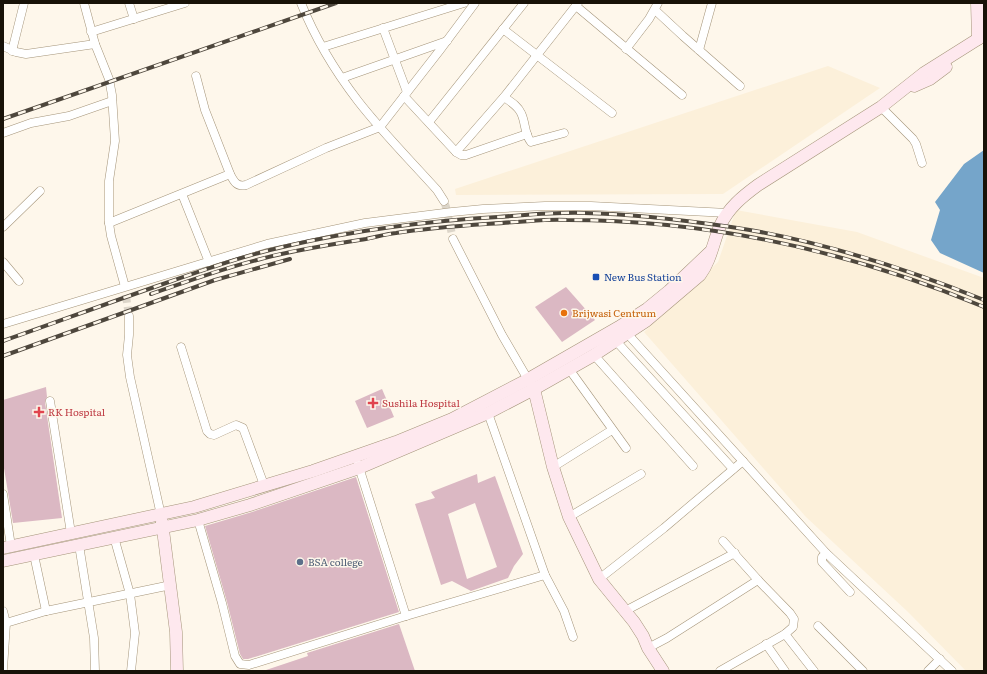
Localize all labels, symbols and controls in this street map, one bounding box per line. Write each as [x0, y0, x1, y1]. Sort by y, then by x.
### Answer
place label: New Bus Station [604, 269, 682, 284]
marker: New Bus Station [591, 272, 601, 282]
place label: Brijwasi Centrum [572, 305, 657, 320]
marker: Brijwasi Centrum [559, 308, 569, 318]
place label: Sushila Hospital [382, 395, 460, 410]
marker: Sushila Hospital [367, 397, 379, 409]
place label: RK Hospital [48, 404, 106, 419]
marker: RK Hospital [33, 406, 45, 418]
place label: BSA college [308, 554, 363, 569]
marker: BSA college [295, 557, 305, 567]

